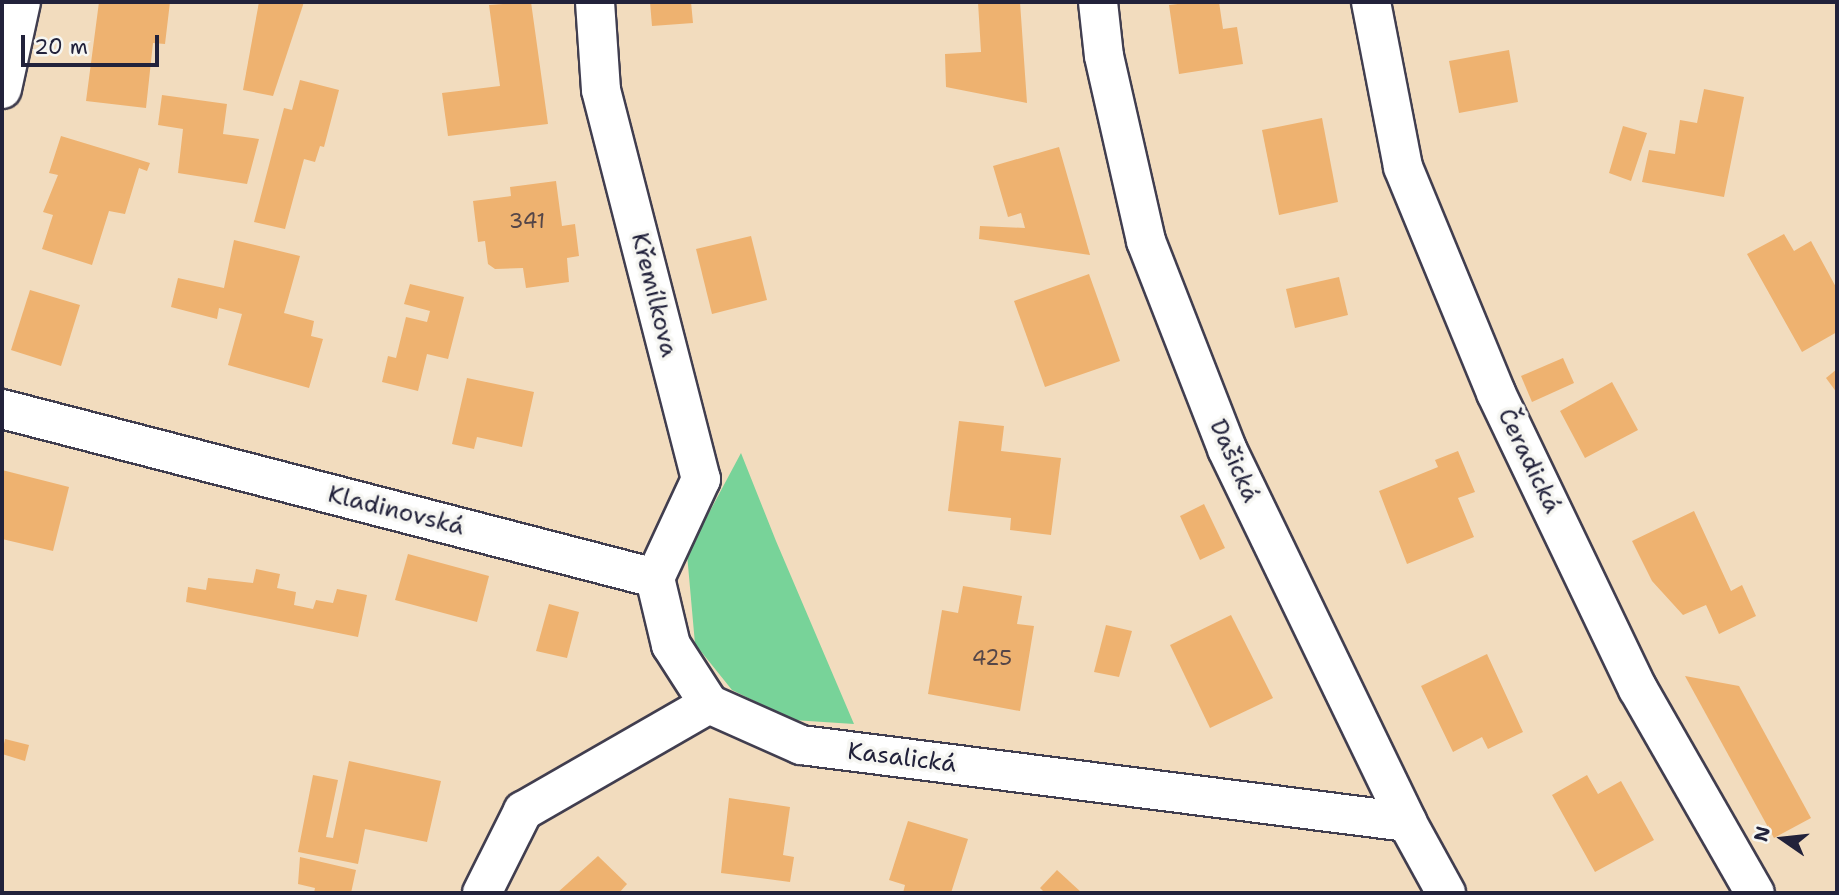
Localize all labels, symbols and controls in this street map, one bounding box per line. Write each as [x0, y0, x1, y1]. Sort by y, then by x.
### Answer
scale bar [24, 21, 163, 65]
text: 20 m [34, 33, 88, 61]
house number: 341 [509, 208, 545, 234]
street label: Křemílkova [625, 230, 683, 360]
street label: Čeradická [1491, 404, 1567, 518]
street label: Dašická [1203, 415, 1265, 507]
street label: Kladinovská [325, 480, 467, 542]
house number: 425 [972, 645, 1012, 671]
street label: Kasalická [846, 737, 958, 779]
north arrow [1748, 804, 1818, 874]
text: N [1748, 823, 1776, 844]

